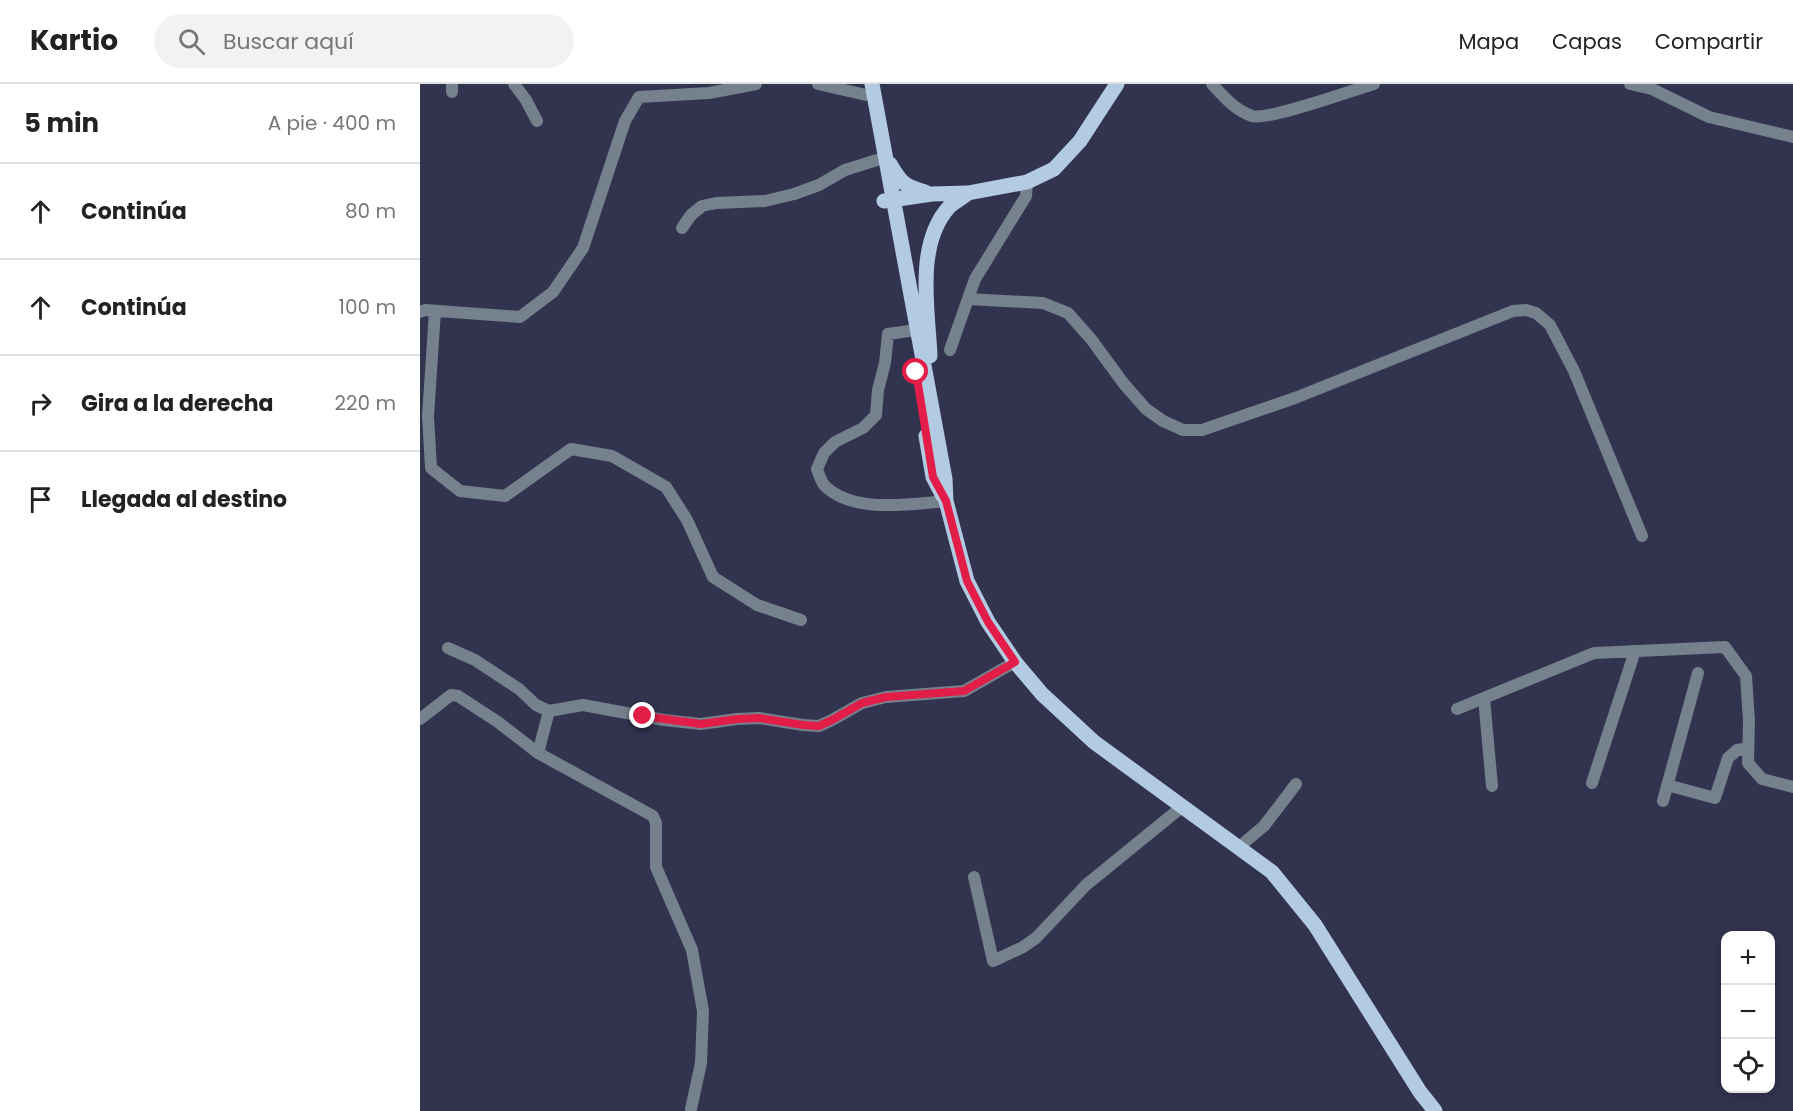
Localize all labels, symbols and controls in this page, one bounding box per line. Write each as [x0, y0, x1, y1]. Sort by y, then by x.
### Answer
search box [154, 14, 574, 68]
text: Kartio [30, 21, 118, 60]
icon: search [175, 25, 208, 58]
text: Buscar aquí [223, 26, 354, 57]
text: Mapa [1458, 27, 1519, 56]
text: Capas [1552, 27, 1622, 56]
text: Compartir [1655, 27, 1763, 56]
text: 5 min [24, 105, 99, 141]
text: A pie · 400 m [268, 109, 396, 137]
icon: ahead [24, 195, 57, 228]
text: Continúa [81, 196, 187, 227]
text: 80 m [345, 197, 396, 225]
icon: ahead [24, 291, 57, 324]
text: Continúa [81, 292, 187, 323]
text: 100 m [339, 293, 396, 321]
route start [902, 358, 928, 384]
icon: right [24, 387, 57, 420]
text: Gira a la derecha [81, 388, 274, 419]
text: 220 m [335, 389, 396, 417]
icon: arrive [24, 483, 57, 516]
text: Llegada al destino [81, 484, 287, 515]
route end [629, 702, 655, 728]
map controls [1721, 931, 1775, 1093]
button: + [1721, 931, 1775, 985]
button: − [1721, 985, 1775, 1039]
button: locate [1721, 1039, 1775, 1093]

